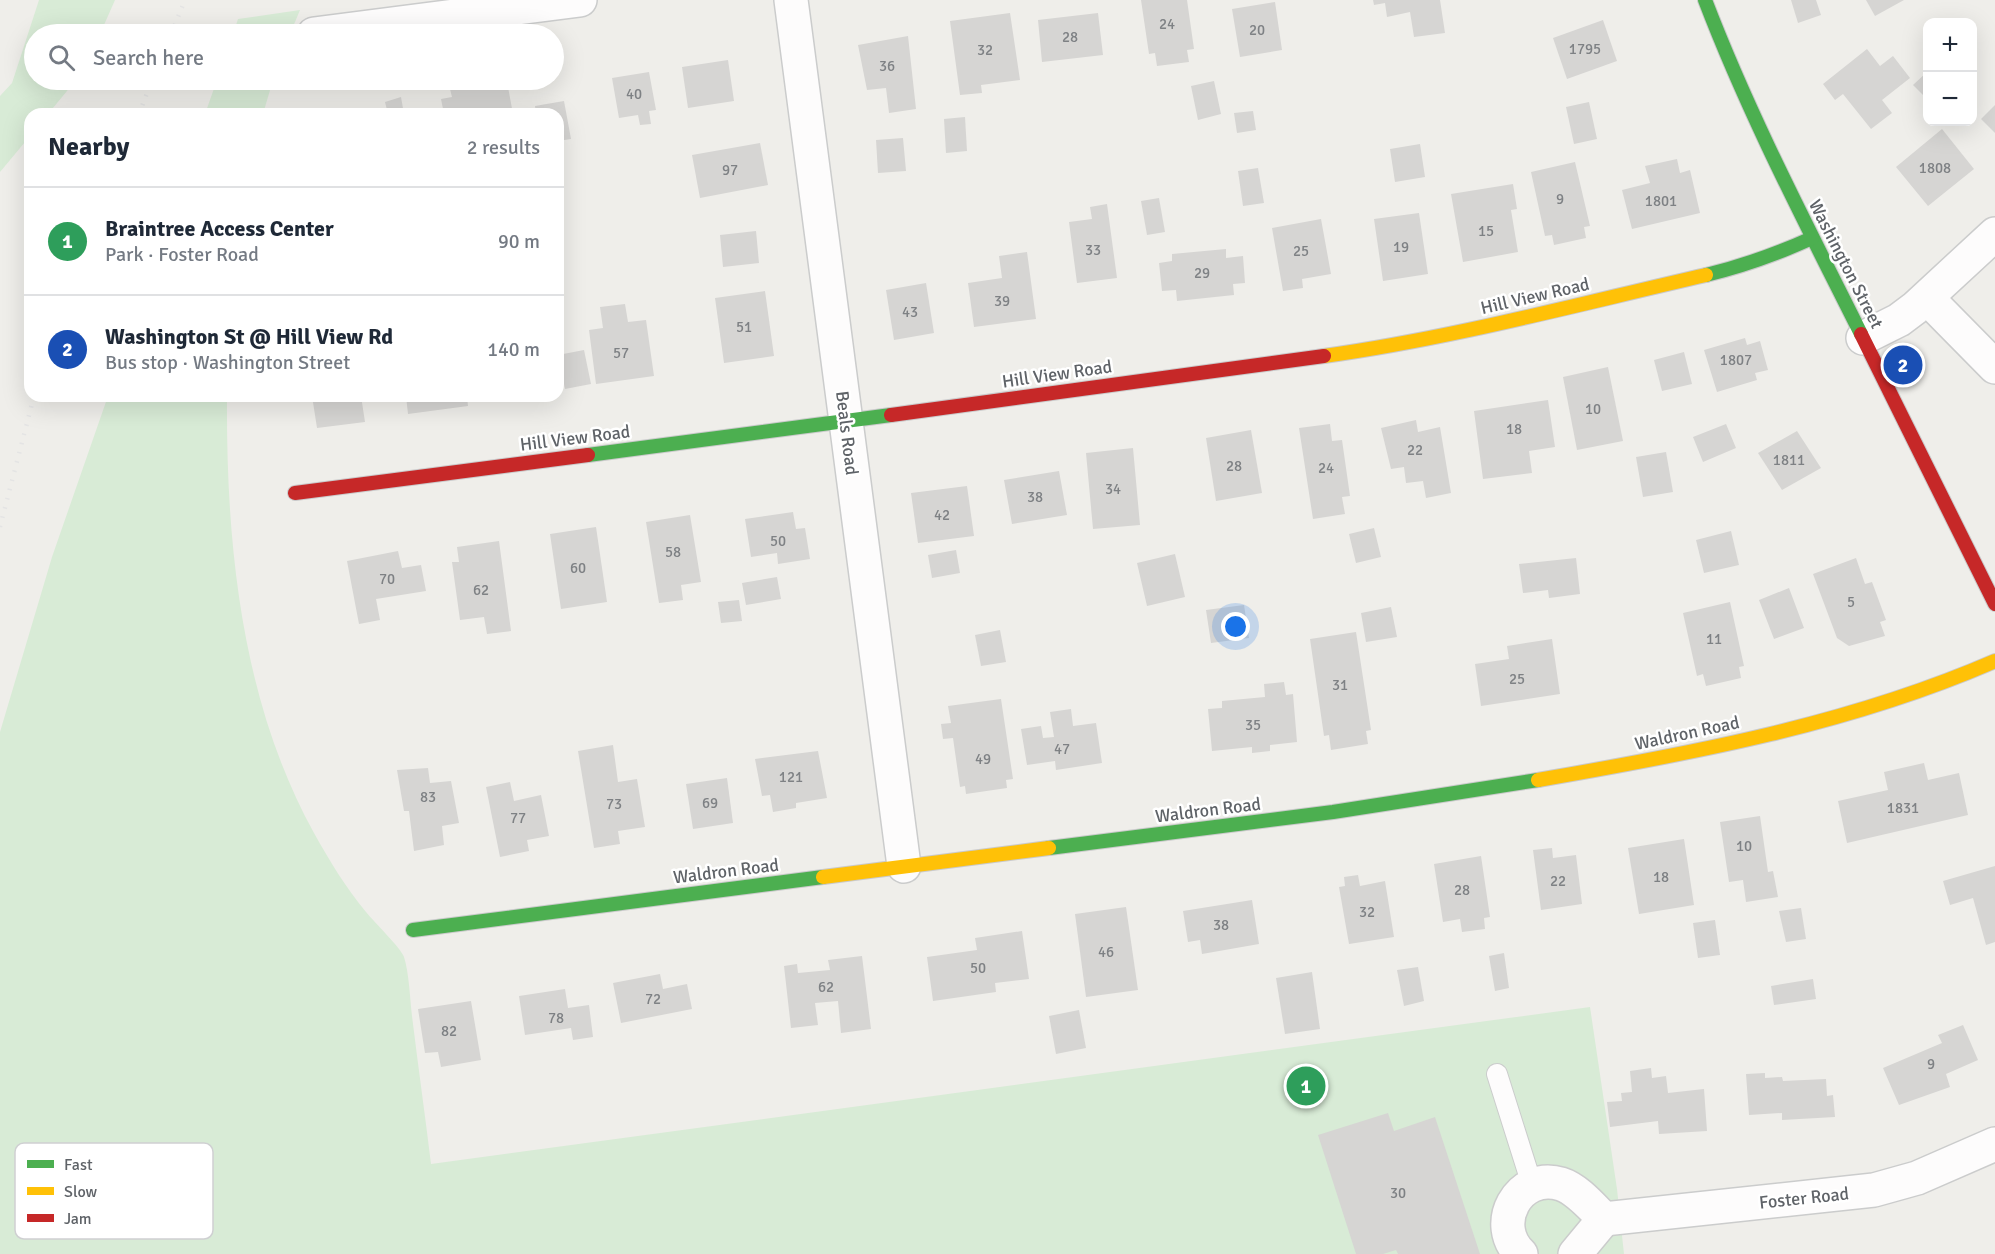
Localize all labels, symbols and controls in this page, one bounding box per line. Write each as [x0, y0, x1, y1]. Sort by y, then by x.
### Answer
house number: 24 [1159, 15, 1175, 33]
map controls [1923, 18, 1977, 126]
button: + [1923, 18, 1977, 72]
house number: 20 [1249, 21, 1265, 39]
search box [24, 24, 564, 90]
house number: 28 [1062, 28, 1078, 46]
house number: 1795 [1569, 40, 1601, 58]
icon: search [45, 41, 78, 74]
house number: 32 [977, 41, 993, 59]
text: Search here [93, 44, 204, 71]
house number: 36 [879, 57, 895, 75]
button: − [1923, 72, 1977, 126]
house number: 40 [626, 85, 642, 103]
text: Nearby [48, 131, 129, 163]
text: 2 results [467, 135, 540, 160]
house number: 1808 [1919, 159, 1951, 177]
house number: 97 [722, 161, 738, 179]
house number: 9 [1556, 190, 1564, 208]
house number: 1801 [1645, 192, 1677, 210]
street label: Washington Street [1804, 196, 1888, 332]
text: Braintree Access Center [105, 215, 334, 242]
house number: 15 [1478, 222, 1494, 240]
text: 1 [62, 229, 73, 254]
text: 90 m [498, 229, 540, 254]
house number: 19 [1393, 238, 1409, 256]
house number: 33 [1085, 241, 1101, 259]
text: Park · Foster Road [105, 242, 259, 267]
house number: 25 [1293, 242, 1309, 260]
house number: 29 [1194, 264, 1210, 282]
street label: Hill View Road [1479, 273, 1591, 319]
house number: 39 [994, 292, 1010, 310]
house number: 43 [902, 303, 918, 321]
house number: 51 [736, 318, 752, 336]
text: Washington St @ Hill View Rd [105, 323, 393, 350]
text: 2 [62, 337, 73, 362]
text: 140 m [487, 337, 540, 362]
pin: 2 [1884, 342, 1922, 388]
house number: 57 [613, 344, 629, 362]
text: Bus stop · Washington Street [105, 350, 350, 375]
house number: 1807 [1720, 351, 1752, 369]
street label: Hill View Road [1001, 355, 1113, 393]
street label: Beals Road [831, 390, 863, 476]
house number: 10 [1585, 400, 1601, 418]
street label: Hill View Road [519, 420, 631, 456]
house number: 18 [1506, 420, 1522, 438]
house number: 22 [1407, 441, 1423, 459]
house number: 1811 [1773, 451, 1805, 469]
house number: 28 [1226, 457, 1242, 475]
house number: 24 [1318, 459, 1334, 477]
house number: 34 [1105, 480, 1121, 498]
house number: 38 [1027, 488, 1043, 506]
house number: 42 [934, 506, 950, 524]
house number: 50 [770, 532, 786, 550]
house number: 58 [665, 543, 681, 561]
house number: 60 [570, 559, 586, 577]
house number: 70 [379, 570, 395, 588]
house number: 62 [473, 581, 489, 599]
house number: 5 [1847, 593, 1855, 611]
your location [1221, 612, 1250, 641]
house number: 11 [1706, 630, 1722, 648]
house number: 25 [1509, 670, 1525, 688]
house number: 31 [1332, 676, 1348, 694]
street label: Waldron Road [1633, 711, 1741, 755]
house number: 35 [1245, 716, 1261, 734]
house number: 47 [1054, 740, 1070, 758]
house number: 49 [975, 750, 991, 768]
house number: 121 [779, 768, 803, 786]
house number: 83 [420, 788, 436, 806]
street label: Waldron Road [1154, 793, 1262, 827]
house number: 69 [702, 794, 718, 812]
house number: 73 [606, 795, 622, 813]
house number: 1831 [1887, 799, 1919, 817]
house number: 77 [510, 809, 526, 827]
house number: 10 [1736, 837, 1752, 855]
street label: Waldron Road [672, 854, 780, 888]
house number: 18 [1653, 868, 1669, 886]
house number: 22 [1550, 872, 1566, 890]
house number: 28 [1454, 881, 1470, 899]
house number: 32 [1359, 903, 1375, 921]
house number: 38 [1213, 916, 1229, 934]
house number: 46 [1098, 943, 1114, 961]
house number: 50 [970, 959, 986, 977]
house number: 62 [818, 978, 834, 996]
house number: 72 [645, 990, 661, 1008]
house number: 78 [548, 1009, 564, 1027]
house number: 82 [441, 1022, 457, 1040]
house number: 9 [1927, 1055, 1935, 1073]
pin: 1 [1286, 1064, 1326, 1108]
legend [15, 1143, 213, 1239]
text: Fast [64, 1155, 93, 1175]
text: Slow [64, 1182, 98, 1202]
street label: Foster Road [1758, 1182, 1850, 1214]
house number: 30 [1390, 1184, 1406, 1202]
text: Jam [64, 1209, 92, 1229]

